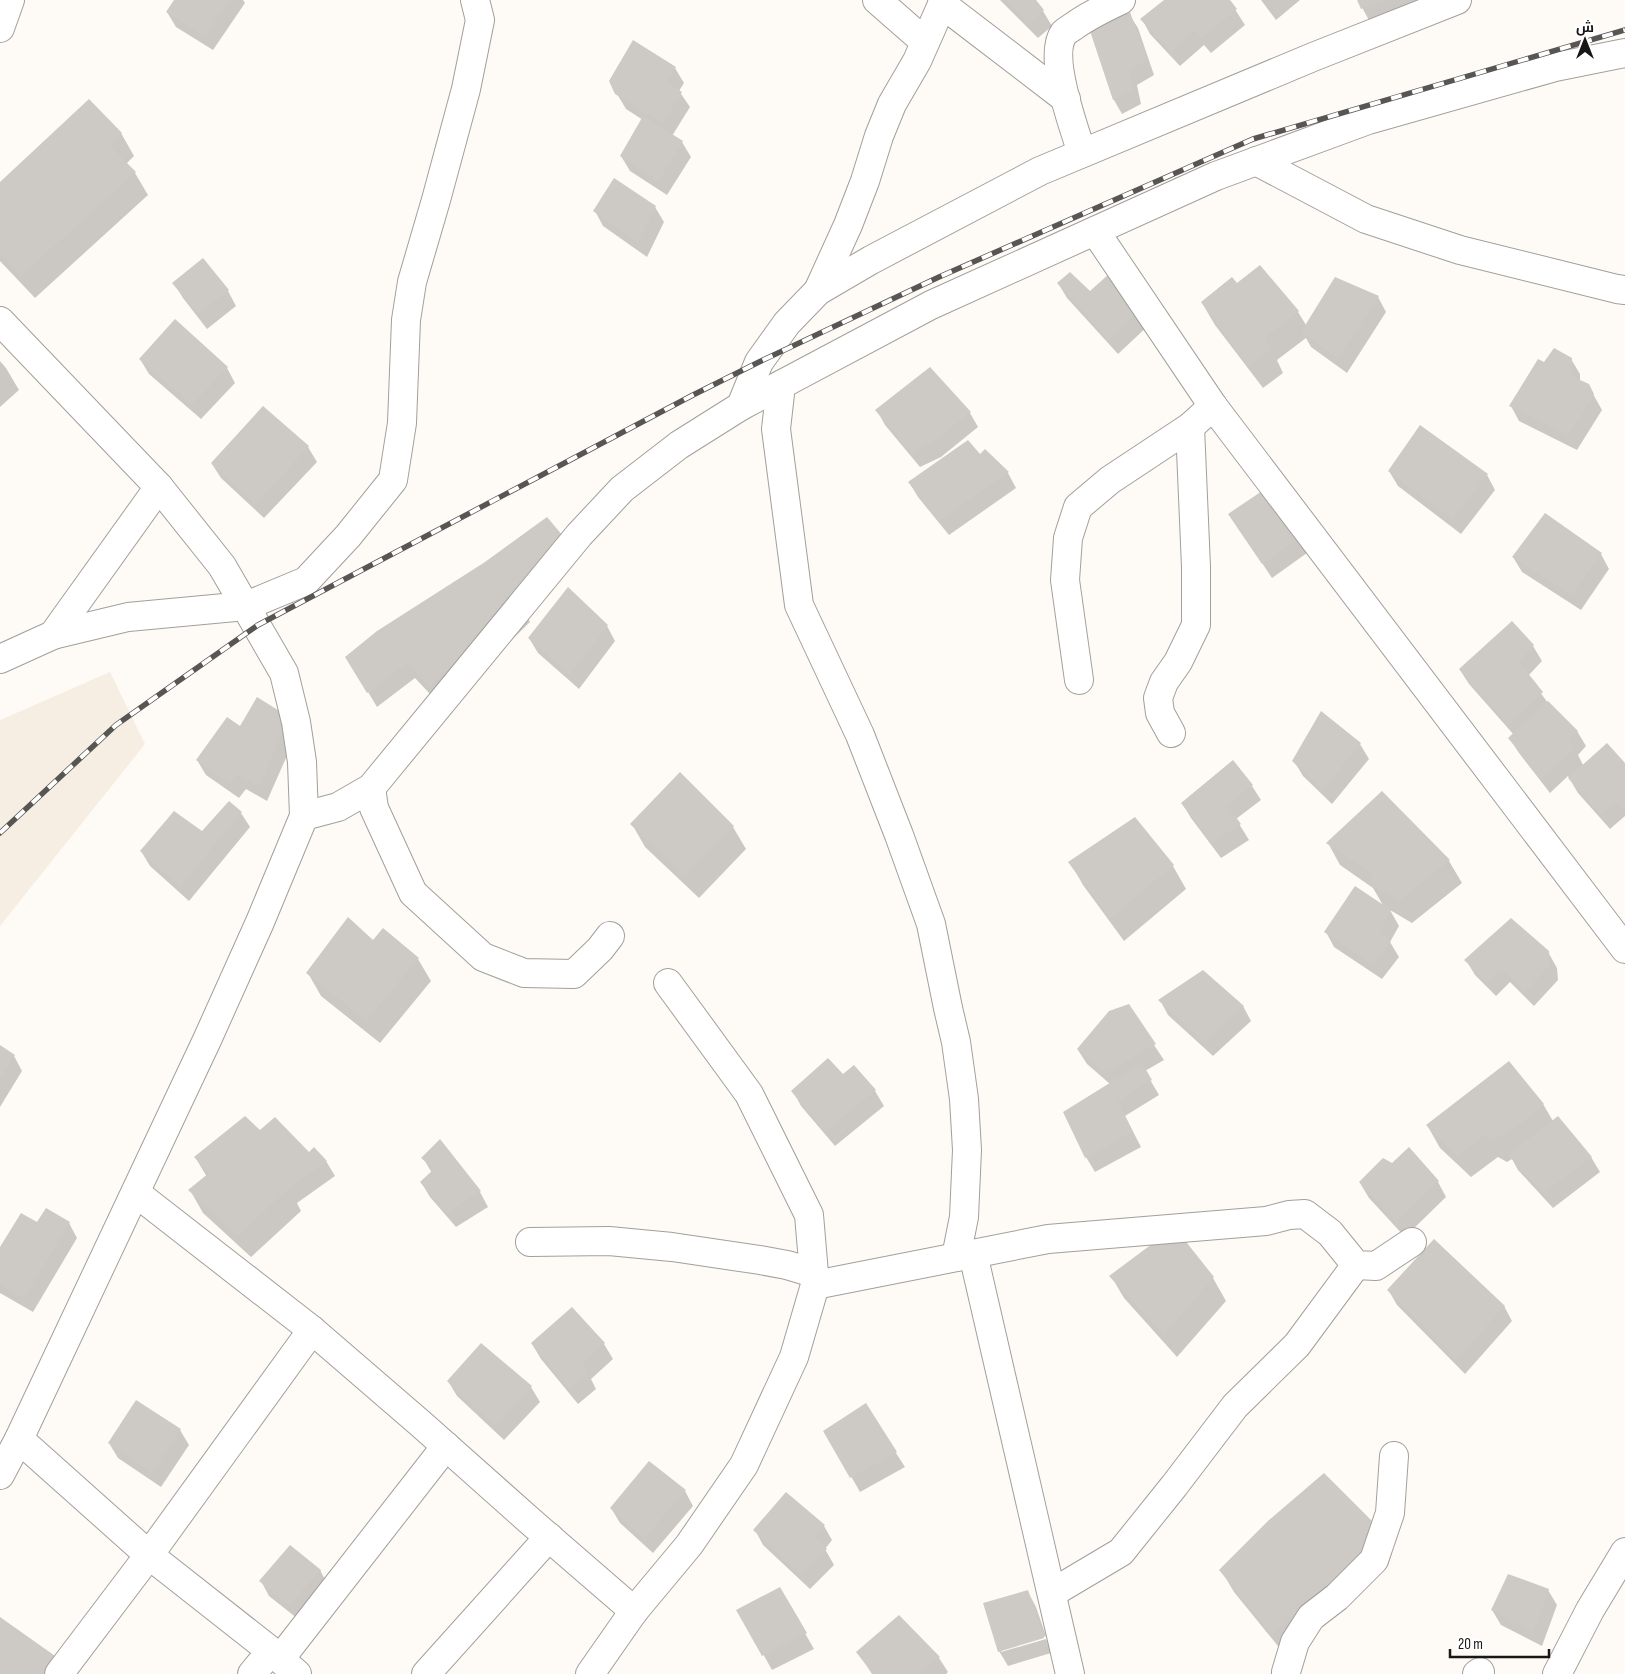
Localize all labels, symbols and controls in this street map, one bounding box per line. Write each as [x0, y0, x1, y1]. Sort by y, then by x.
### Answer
north arrow [1560, 15, 1610, 65]
text: ش [1576, 19, 1594, 36]
scale bar [1450, 1626, 1549, 1658]
text: 20 m [1458, 1635, 1483, 1654]

